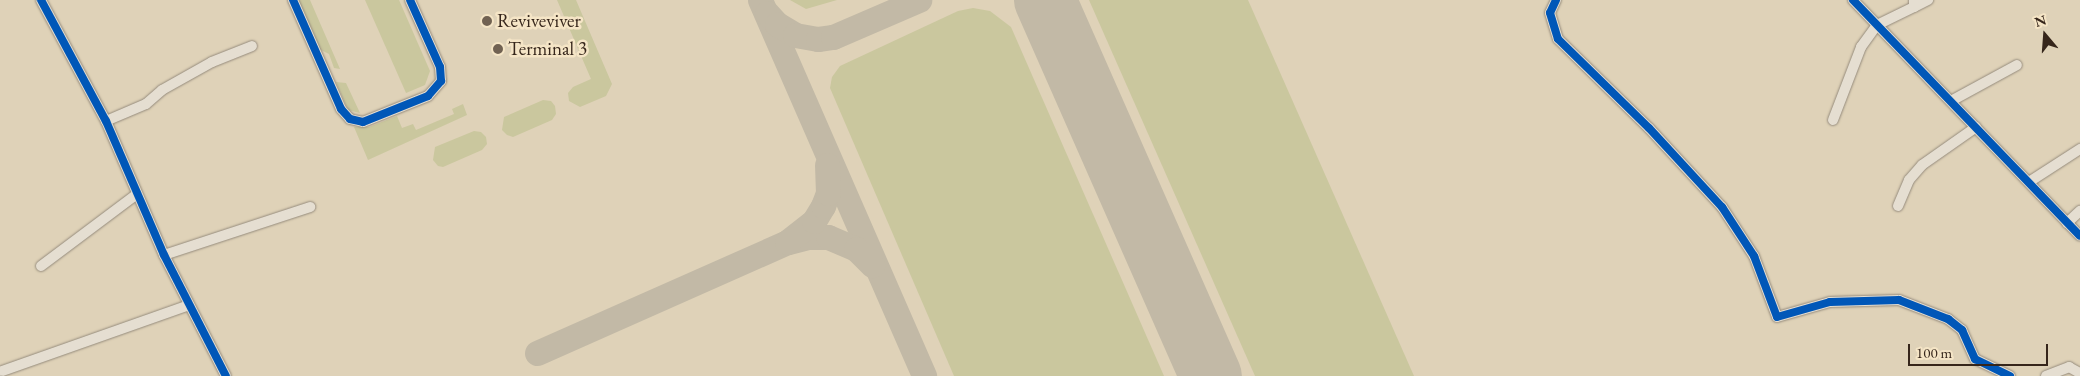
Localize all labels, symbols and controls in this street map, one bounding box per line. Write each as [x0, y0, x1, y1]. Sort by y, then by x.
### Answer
place label: Reviveviver [497, 10, 581, 32]
north arrow [2020, 10, 2070, 60]
text: N [2032, 10, 2049, 31]
marker: Reviveviver [481, 15, 493, 27]
place label: Terminal 3 [508, 38, 587, 60]
marker: Terminal 3 [492, 43, 504, 55]
scale bar [1910, 334, 2050, 366]
text: 100 m [1916, 343, 1952, 362]

